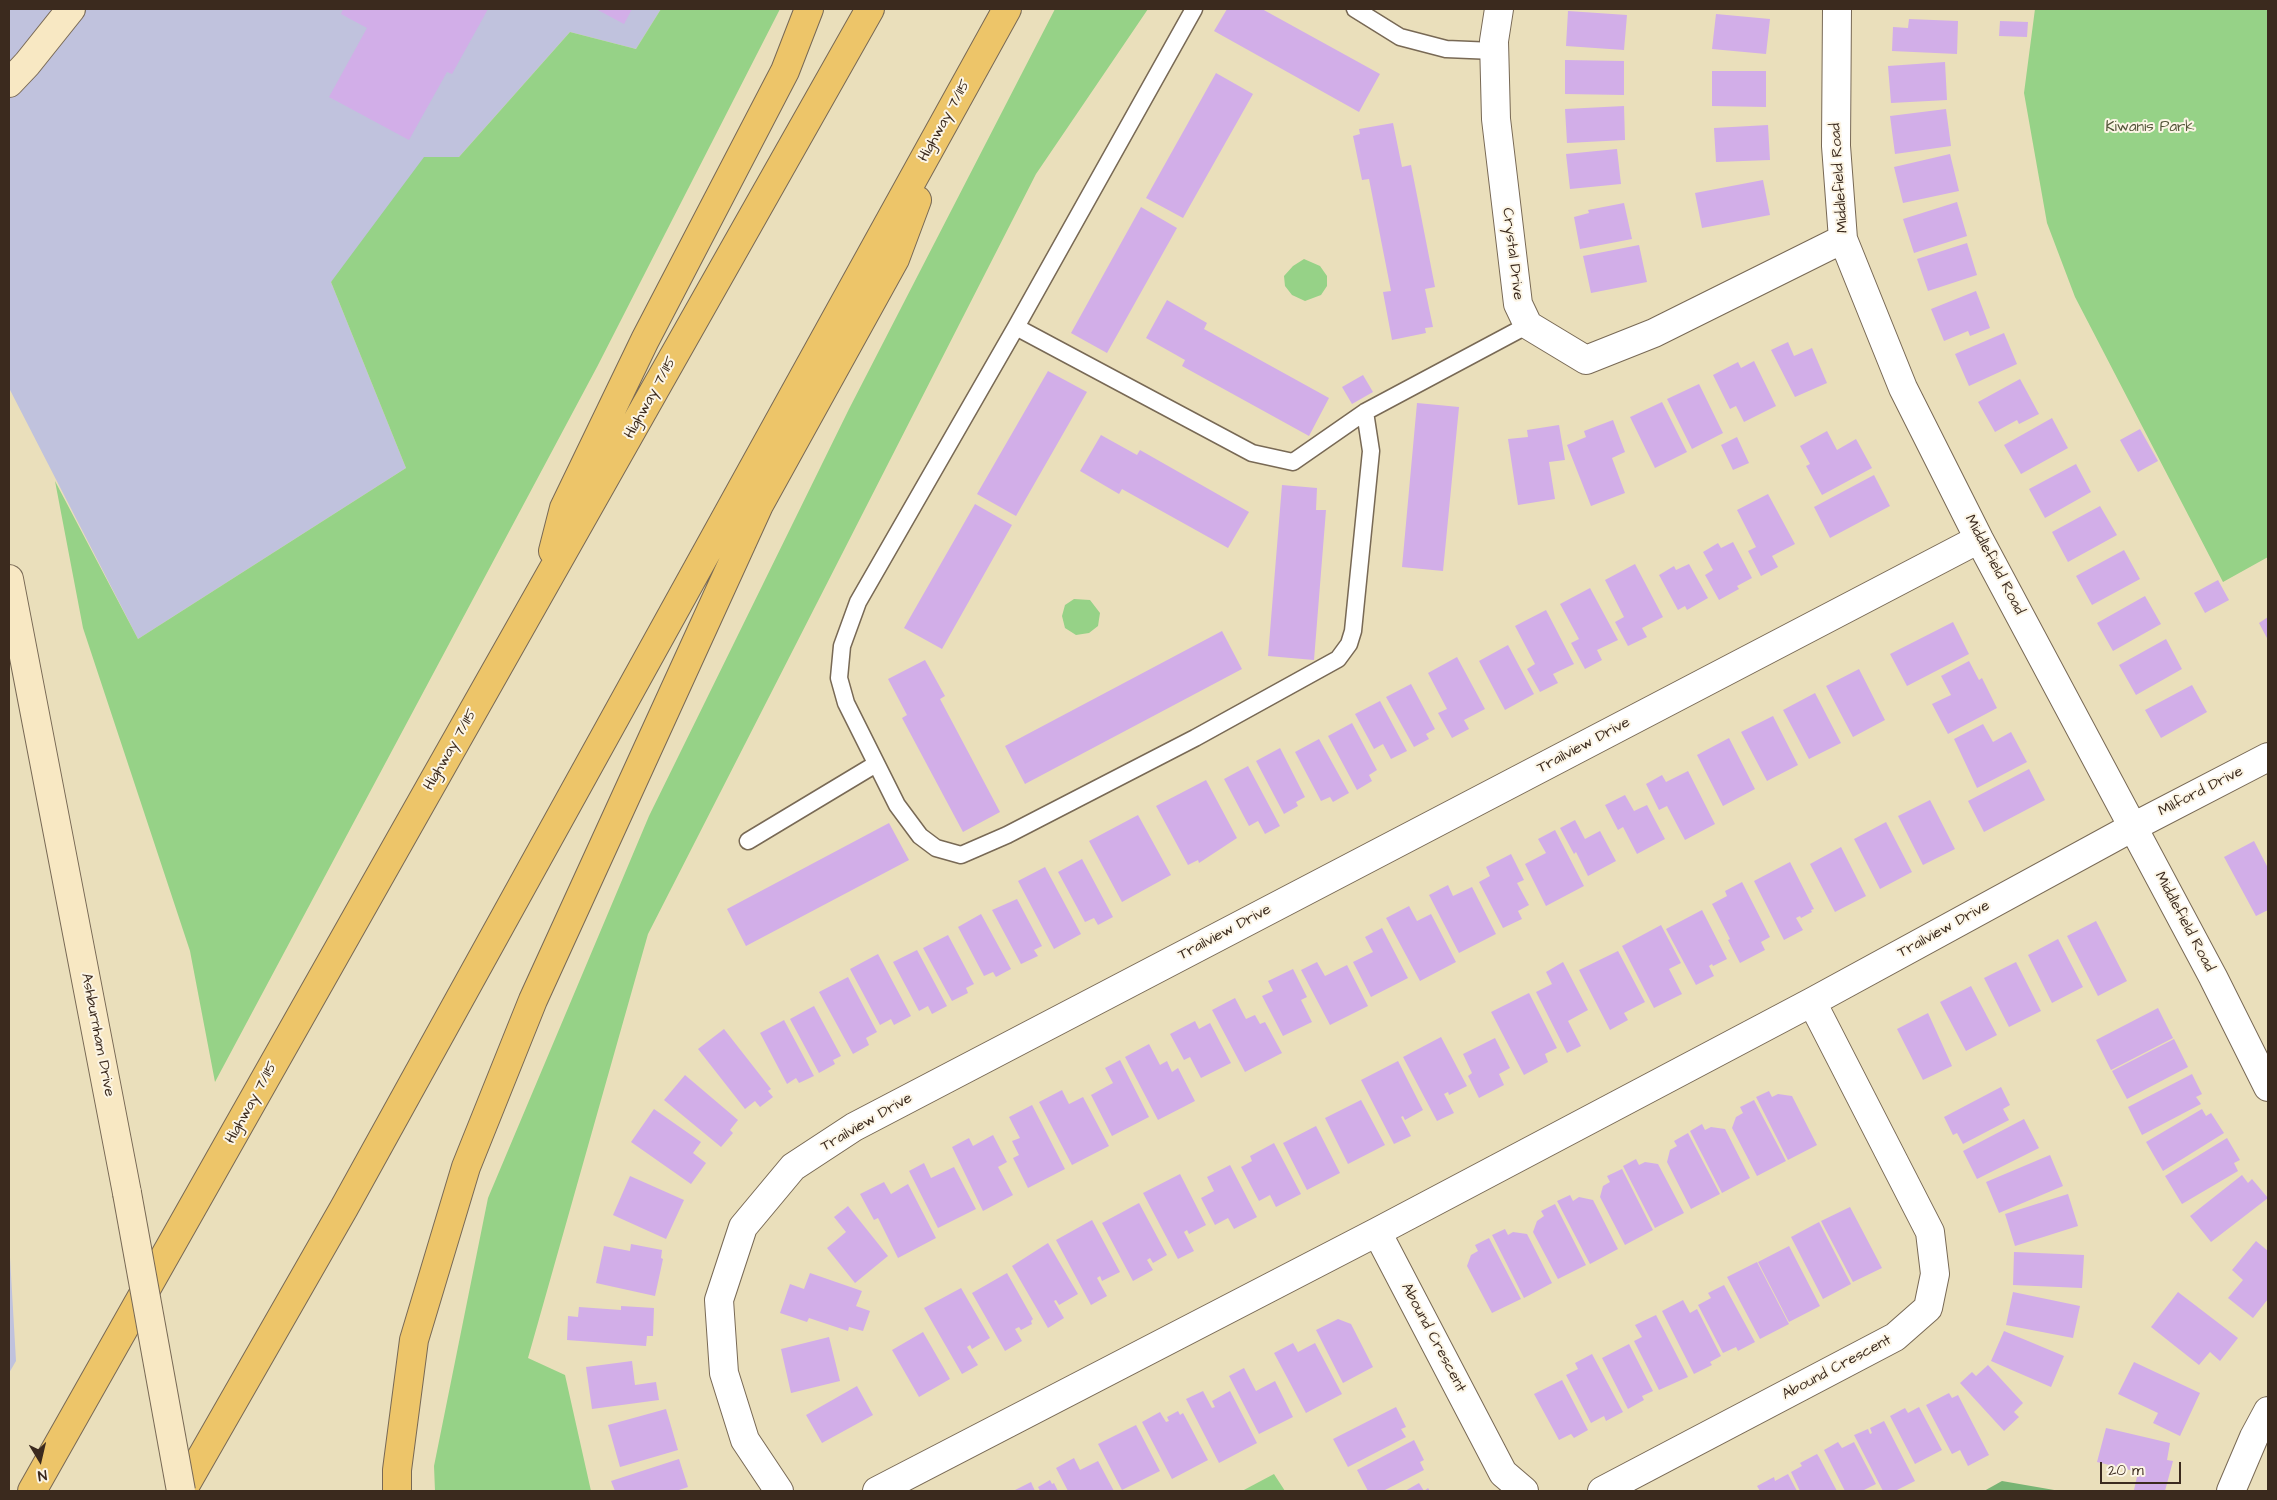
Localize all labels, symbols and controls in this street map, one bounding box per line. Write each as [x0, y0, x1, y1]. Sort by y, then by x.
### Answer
street label: Highway 7/115 [915, 77, 975, 165]
park label: Kiwanis Park [2105, 119, 2195, 137]
street label: Middlefield Road [1827, 122, 1853, 234]
street label: Crystal Drive [1497, 207, 1527, 301]
street label: Highway 7/115 [621, 354, 681, 442]
street label: Middlefield Road [1960, 512, 2028, 618]
street label: Highway 7/115 [420, 706, 482, 794]
street label: Trailview Drive [1535, 714, 1633, 778]
street label: Milford Drive [2156, 763, 2246, 821]
street label: Middlefield Road [2150, 869, 2218, 975]
street label: Trailview Drive [1895, 897, 1993, 963]
street label: Trailview Drive [1176, 901, 1274, 965]
street label: Ashburnham Drive [76, 972, 118, 1098]
street label: Highway 7/115 [222, 1059, 282, 1147]
street label: Trailview Drive [818, 1090, 916, 1156]
street label: Abound Crescent [1397, 1280, 1469, 1396]
street label: Abound Crescent [1779, 1332, 1895, 1404]
north arrow [15, 1435, 65, 1485]
scale bar [2102, 1452, 2183, 1484]
text: 20 m [2108, 1460, 2144, 1481]
text: N [36, 1464, 48, 1485]

